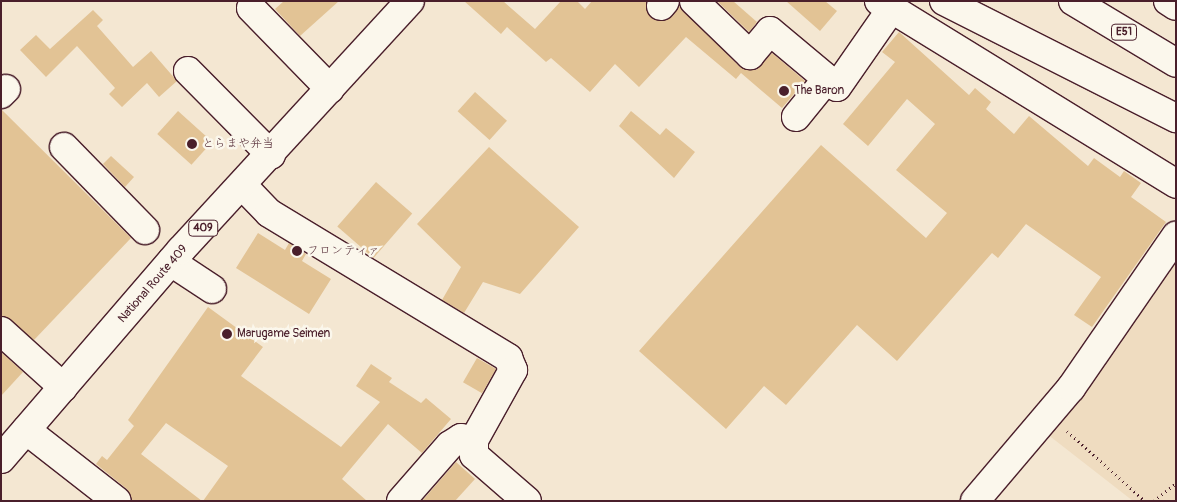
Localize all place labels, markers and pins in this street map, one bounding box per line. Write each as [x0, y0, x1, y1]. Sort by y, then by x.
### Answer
place label: The Baron [794, 84, 844, 98]
marker: The Baron [778, 85, 790, 97]
place label: とらまや弁当 [202, 137, 274, 151]
marker: とらまや弁当 [186, 138, 198, 150]
place label: フロンティァ [307, 244, 379, 258]
marker: フロンティァ [291, 245, 303, 257]
place label: Marugame Seimen [237, 327, 330, 341]
marker: Marugame Seimen [221, 328, 233, 340]

